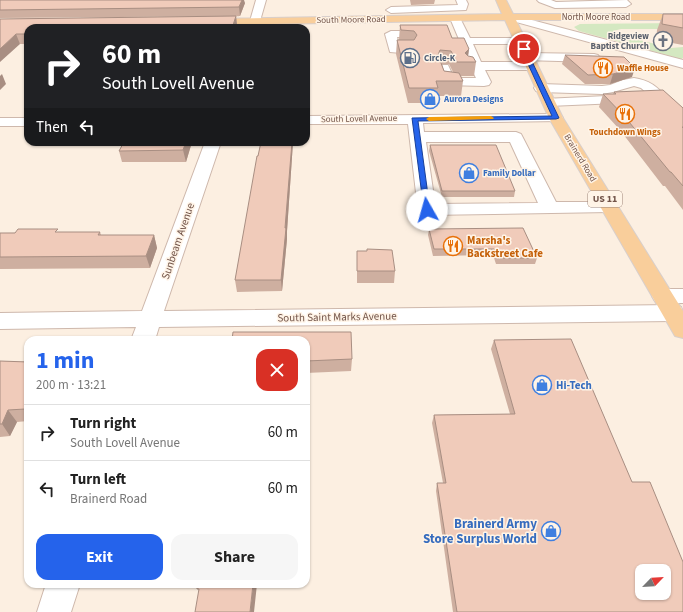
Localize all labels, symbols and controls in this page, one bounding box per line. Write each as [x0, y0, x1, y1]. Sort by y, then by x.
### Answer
street label: North Moore Road [562, 11, 630, 24]
street label: South Moore Road [316, 13, 386, 27]
place label: Ridgeview Baptist Church [591, 30, 649, 53]
church icon: Ridgeview Baptist Church [652, 30, 674, 52]
pin [507, 32, 541, 66]
text: 60 m [102, 34, 161, 74]
icon: arrive [513, 38, 535, 60]
icon: right [36, 40, 88, 92]
fuel station icon: Circle-K [399, 47, 421, 69]
place label: Circle-K [424, 52, 456, 65]
restaurant icon: Waffle House [592, 57, 614, 79]
place label: Waffle House [617, 62, 669, 75]
text: South Lovell Avenue [102, 71, 254, 96]
shop icon: Aurora Designs [419, 88, 441, 110]
place label: Aurora Designs [443, 93, 503, 106]
restaurant icon: Touchdown Wings [614, 103, 636, 125]
street label: South Lovell Avenue [321, 112, 398, 126]
icon: left [76, 116, 98, 138]
text: Then [36, 117, 68, 138]
place label: Touchdown Wings [589, 126, 661, 139]
street label: Brainerd Road [561, 132, 599, 184]
shop icon: Family Dollar [458, 162, 480, 184]
place label: Family Dollar [483, 167, 536, 180]
position arrow [406, 189, 448, 231]
road number: US 11 [588, 191, 622, 207]
street label: Sunbeam Avenue [158, 200, 198, 281]
place label: Marsha's Backstreet Cafe [467, 233, 543, 261]
restaurant icon: Marsha's Backstreet Cafe [442, 235, 464, 257]
street label: South Saint Marks Avenue [277, 308, 397, 326]
text: 1 min [36, 343, 94, 378]
button: close [256, 349, 298, 391]
shop icon: Hi-Tech [531, 374, 553, 396]
text: 200 m · 13:21 [36, 376, 106, 394]
place label: Hi-Tech [556, 378, 592, 393]
text: Turn right [70, 413, 136, 434]
icon: right [36, 422, 58, 444]
text: 60 m [268, 422, 298, 443]
text: South Lovell Avenue [70, 434, 180, 452]
text: Turn left [70, 469, 126, 490]
icon: left [36, 478, 58, 500]
text: 60 m [268, 478, 298, 499]
text: Brainerd Road [70, 490, 147, 508]
place label: Brainerd Army Store Surplus World [423, 515, 537, 548]
shop icon: Brainerd Army Store Surplus World [540, 520, 562, 542]
button: Exit [36, 534, 163, 580]
button: Share [171, 534, 298, 580]
north arrow [635, 564, 671, 600]
map controls [635, 564, 671, 600]

